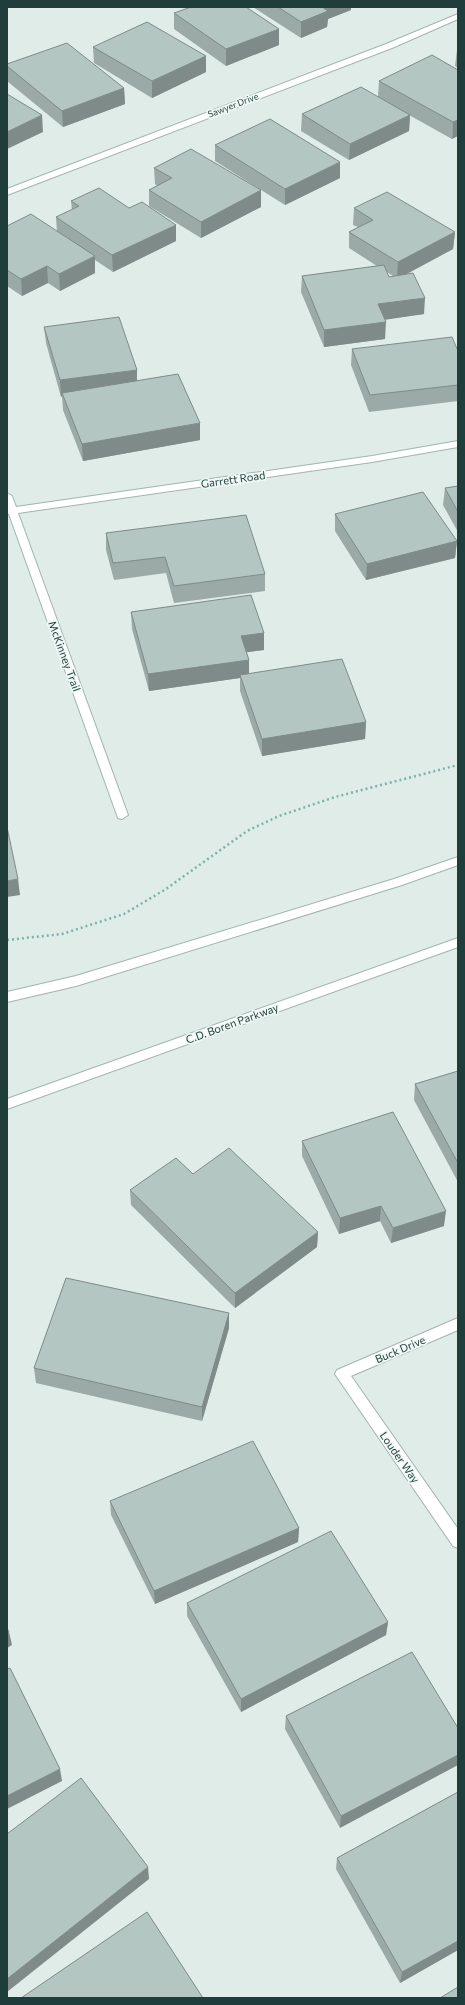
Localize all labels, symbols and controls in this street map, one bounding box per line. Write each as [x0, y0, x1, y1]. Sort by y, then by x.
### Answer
street label: Sawyer Drive [206, 90, 260, 120]
street label: Garrett Road [200, 468, 266, 490]
street label: McKinney Trail [46, 619, 84, 693]
street label: C.D. Boren Parkway [184, 1000, 280, 1046]
street label: Buck Drive [373, 1333, 427, 1365]
street label: Louder Way [378, 1429, 423, 1485]

